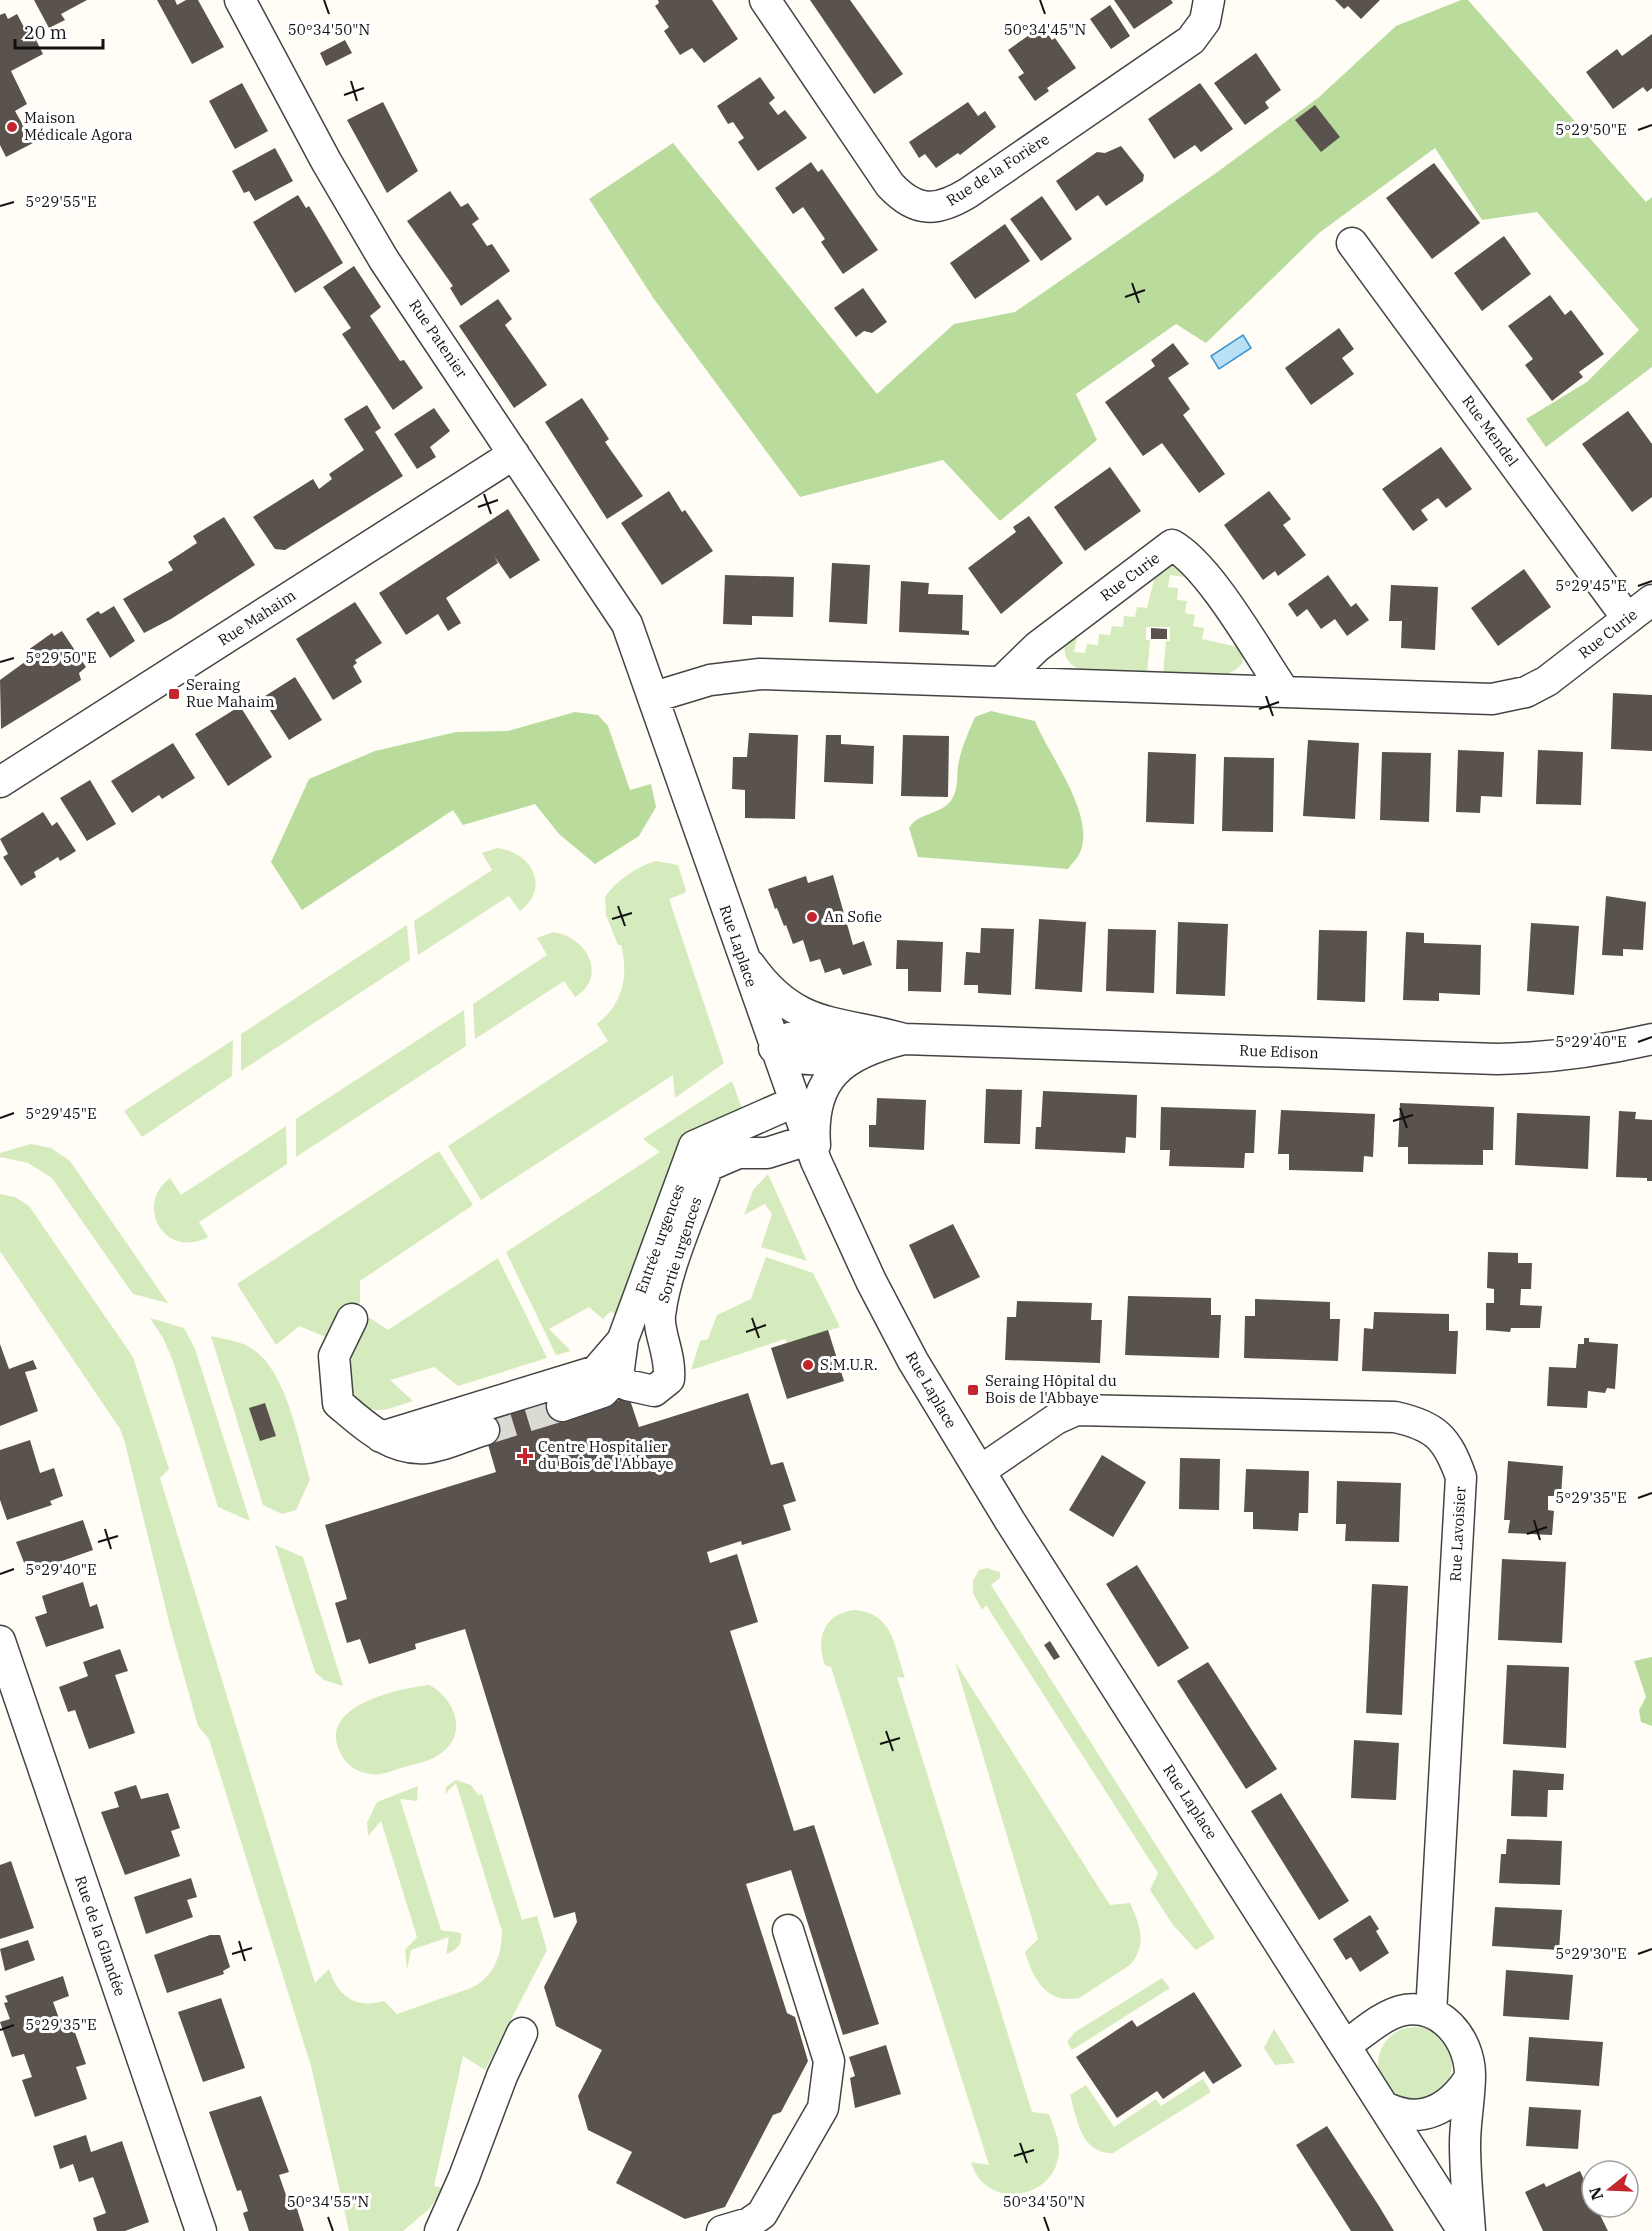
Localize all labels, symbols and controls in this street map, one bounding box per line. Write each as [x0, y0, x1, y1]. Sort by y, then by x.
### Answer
scale bar [15, 12, 104, 50]
text: 50°34'50"N [288, 20, 370, 39]
text: 50°34'45"N [1004, 20, 1086, 39]
text: 20 m [24, 21, 67, 44]
place label: Maison Médicale Agora [24, 108, 133, 144]
marker: Maison Médicale Agora [5, 120, 19, 134]
text: 5°29'50"E [1555, 120, 1627, 139]
street label: Rue de la Forière [943, 129, 1053, 210]
text: 5°29'55"E [25, 192, 97, 211]
street label: Rue Patenier [405, 296, 472, 382]
street label: Rue Mendel [1458, 391, 1523, 470]
street label: Rue Curie [1096, 548, 1163, 605]
text: 5°29'45"E [1555, 576, 1627, 595]
street label: Rue Mahaim [214, 585, 299, 650]
street label: Rue Curie [1575, 605, 1641, 662]
text: 5°29'50"E [25, 648, 97, 667]
place label: Seraing Rue Mahaim [186, 675, 275, 711]
marker: Seraing Rue Mahaim [167, 687, 181, 701]
street label: Rue Laplace [716, 902, 761, 989]
place label: An Sofie [824, 907, 882, 926]
marker: An Sofie [805, 910, 819, 924]
text: 5°29'40"E [1555, 1032, 1627, 1051]
street label: Rue Edison [1239, 1041, 1319, 1062]
text: 5°29'45"E [25, 1104, 97, 1123]
street label: Entrée urgences [631, 1181, 688, 1296]
street label: Sortie urgences [653, 1195, 706, 1305]
street label: Rue Laplace [902, 1348, 961, 1431]
place label: S.M.U.R. [820, 1355, 878, 1374]
marker: S.M.U.R. [801, 1358, 815, 1372]
place label: Seraing Hôpital du Bois de l'Abbaye [985, 1371, 1117, 1407]
marker: Seraing Hôpital du Bois de l'Abbaye [966, 1383, 980, 1397]
place label: Centre Hospitalier du Bois de l'Abbaye [538, 1437, 674, 1473]
marker: Centre Hospitalier du Bois de l'Abbaye [516, 1447, 534, 1465]
street label: Rue Lavoisier [1446, 1485, 1470, 1582]
text: 5°29'35"E [1555, 1488, 1627, 1507]
text: 5°29'40"E [25, 1560, 97, 1579]
street label: Rue Laplace [1159, 1761, 1222, 1843]
street label: Rue de la Glandée [71, 1873, 130, 1998]
text: 5°29'30"E [1555, 1944, 1627, 1963]
text: 5°29'35"E [25, 2015, 97, 2034]
north arrow [1580, 2159, 1640, 2219]
text: N [1584, 2185, 1607, 2203]
text: 50°34'55"N [287, 2192, 369, 2211]
text: 50°34'50"N [1003, 2192, 1085, 2211]

